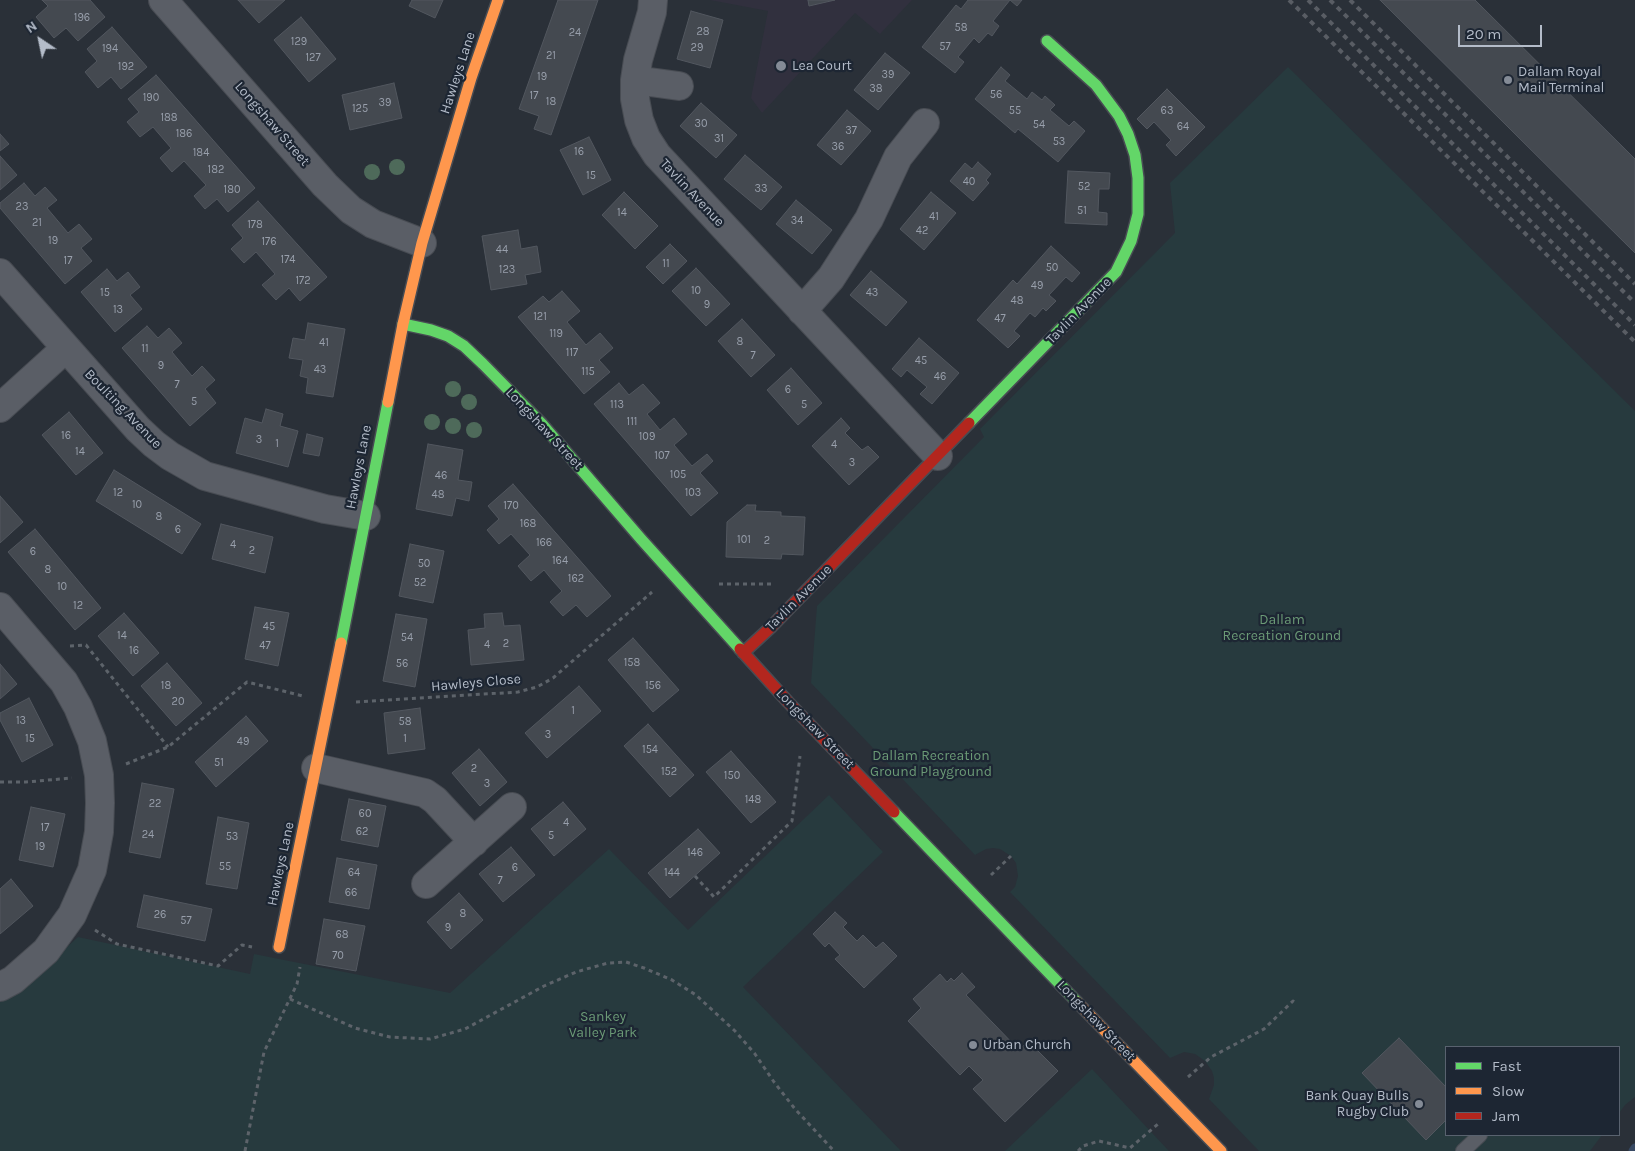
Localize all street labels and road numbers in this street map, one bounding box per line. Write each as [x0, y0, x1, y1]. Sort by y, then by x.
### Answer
street label: Hawleys Lane [437, 30, 479, 116]
street label: Longshaw Street [231, 79, 313, 169]
street label: Tavlin Avenue [656, 156, 728, 230]
street label: Tavlin Avenue [1043, 274, 1115, 348]
street label: Boulting Avenue [81, 366, 165, 452]
street label: Longshaw Street [502, 385, 586, 473]
street label: Hawleys Lane [343, 423, 375, 511]
street label: Tavlin Avenue [762, 561, 836, 635]
street label: Hawleys Close [430, 671, 522, 695]
street label: Longshaw Street [772, 685, 858, 773]
street label: Hawleys Lane [264, 820, 298, 908]
street label: Longshaw Street [1053, 977, 1139, 1065]

